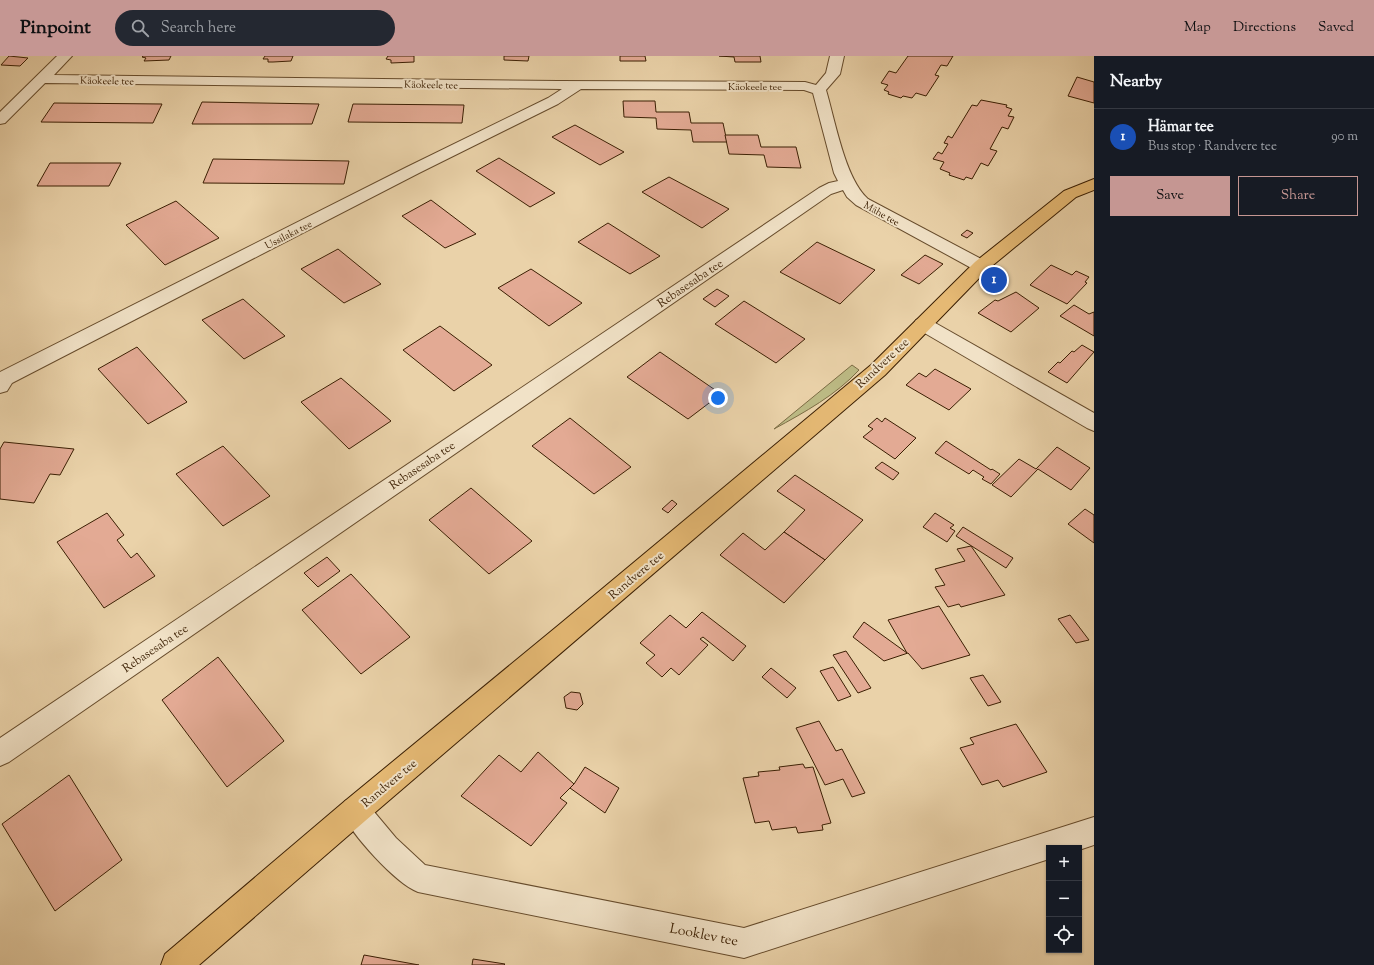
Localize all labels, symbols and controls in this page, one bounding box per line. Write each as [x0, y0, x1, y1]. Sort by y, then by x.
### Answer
search box [115, 10, 395, 46]
text: Pinpoint [20, 15, 91, 42]
icon: search [129, 17, 151, 39]
text: Search here [161, 18, 236, 39]
text: Map [1184, 18, 1211, 38]
text: Directions [1233, 18, 1296, 38]
text: Saved [1318, 18, 1354, 38]
text: Nearby [1110, 70, 1162, 94]
street label: Käokeele tee [80, 74, 134, 89]
street label: Käokeele tee [404, 78, 458, 93]
street label: Käokeele tee [728, 80, 782, 95]
text: Hämar tee [1148, 117, 1214, 138]
text: 1 [1121, 128, 1125, 146]
text: 90 m [1331, 128, 1358, 146]
text: Bus stop · Randvere tee [1148, 138, 1277, 156]
button: Save [1110, 176, 1230, 216]
button: Share [1238, 176, 1358, 216]
street label: Mähe tee [861, 198, 902, 231]
street label: Ussilaka tee [262, 217, 315, 254]
street label: Rebasesaba tee [654, 255, 728, 313]
pin: 1 [981, 265, 1007, 295]
street label: Randvere tee [852, 334, 914, 393]
your location [708, 388, 728, 408]
street label: Rebasesaba tee [386, 437, 460, 495]
street label: Randvere tee [605, 547, 668, 604]
street label: Rebasesaba tee [119, 620, 193, 678]
street label: Randvere tee [358, 755, 421, 812]
map controls [1046, 845, 1082, 953]
button: + [1046, 845, 1082, 881]
button: − [1046, 881, 1082, 917]
button: locate [1046, 917, 1082, 953]
street label: Looklev tee [668, 920, 740, 952]

